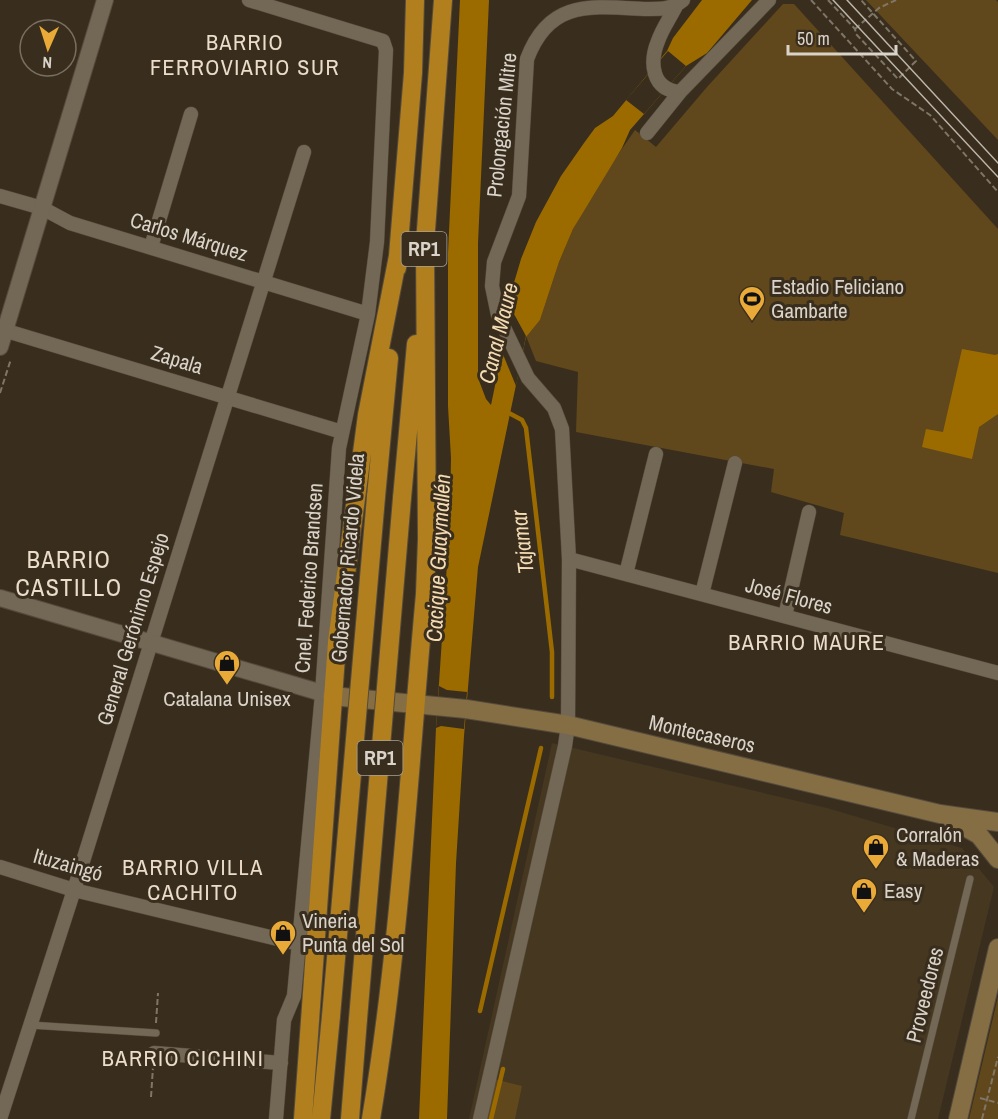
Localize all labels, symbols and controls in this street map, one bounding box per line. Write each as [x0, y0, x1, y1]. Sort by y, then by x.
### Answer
north arrow [18, 18, 78, 78]
scale bar [788, 18, 896, 56]
text: 50 m [797, 26, 830, 51]
district label: BARRIO FERROVIARIO SUR [150, 27, 340, 82]
street label: Prolongación Mitre [479, 51, 524, 199]
text: N [42, 52, 53, 74]
street label: Carlos Márquez [127, 205, 252, 268]
road number: RP1 [402, 232, 446, 266]
place label: Estadio Feliciano Gambarte [771, 272, 904, 325]
water label: Canal Maure [471, 279, 525, 387]
sports icon: Estadio Feliciano Gambarte [737, 284, 767, 322]
street label: Zapala [148, 338, 207, 381]
street label: Gobernador Ricardo Videla [324, 452, 371, 664]
water label: Cacique Guaymallén [419, 473, 457, 643]
street label: Cnel. Federico Brandsen [287, 482, 330, 674]
water label: Tajamar [503, 508, 541, 575]
street label: General Gerónimo Espejo [89, 529, 176, 729]
district label: BARRIO CASTILLO [15, 543, 123, 603]
street label: José Flores [742, 570, 836, 621]
district label: BARRIO MAURE [728, 627, 886, 657]
shop icon: Catalana Unisex [212, 648, 242, 686]
place label: Catalana Unisex [163, 684, 291, 713]
street label: Montecaseros [646, 707, 758, 760]
road number: RP1 [358, 741, 403, 775]
place label: Corralón & Maderas [896, 820, 979, 873]
shop icon: Corralón & Maderas [861, 832, 891, 870]
street label: Ituzaingó [30, 841, 106, 888]
district label: BARRIO VILLA CACHITO [122, 852, 264, 907]
shop icon: Easy [849, 876, 879, 914]
place label: Easy [884, 876, 923, 905]
place label: Vineria Punta del Sol [302, 906, 404, 959]
shop icon: Vineria Punta del Sol [268, 918, 298, 956]
street label: Proveedores [899, 944, 950, 1046]
district label: BARRIO CICHINI [102, 1043, 264, 1073]

